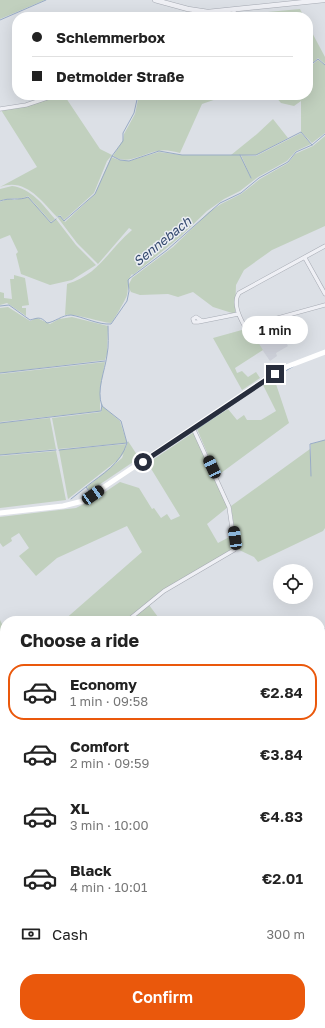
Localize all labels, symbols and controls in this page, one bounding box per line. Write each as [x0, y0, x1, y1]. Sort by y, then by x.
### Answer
text: Schlemmerbox [56, 28, 165, 46]
text: Detmolder Straße [56, 67, 184, 85]
water label: Sennebach [130, 212, 195, 269]
callout: 1 min [242, 316, 308, 344]
text: 1 min [259, 322, 291, 338]
route end [266, 365, 284, 383]
route start [134, 453, 152, 471]
car [201, 454, 223, 480]
car [80, 483, 106, 507]
car [227, 525, 243, 551]
map controls [273, 564, 313, 604]
button: locate [273, 564, 313, 604]
text: Choose a ride [20, 629, 139, 651]
icon: car [22, 674, 58, 710]
text: Economy [70, 675, 137, 693]
text: €2.84 [260, 683, 303, 701]
text: 1 min · 09:58 [70, 693, 148, 709]
icon: car [22, 736, 58, 772]
text: Comfort [70, 737, 129, 755]
text: €3.84 [260, 745, 303, 763]
text: 2 min · 09:59 [70, 755, 149, 771]
icon: car [22, 798, 58, 834]
text: XL [70, 799, 89, 817]
text: €4.83 [260, 807, 303, 825]
text: 3 min · 10:00 [70, 817, 149, 833]
icon: car [22, 860, 58, 896]
text: Black [70, 861, 112, 879]
text: €2.01 [262, 869, 303, 887]
text: 4 min · 10:01 [70, 879, 147, 895]
icon: cash [20, 923, 42, 945]
text: Cash [52, 925, 88, 943]
text: 300 m [267, 926, 305, 942]
button: Confirm [20, 974, 305, 1020]

